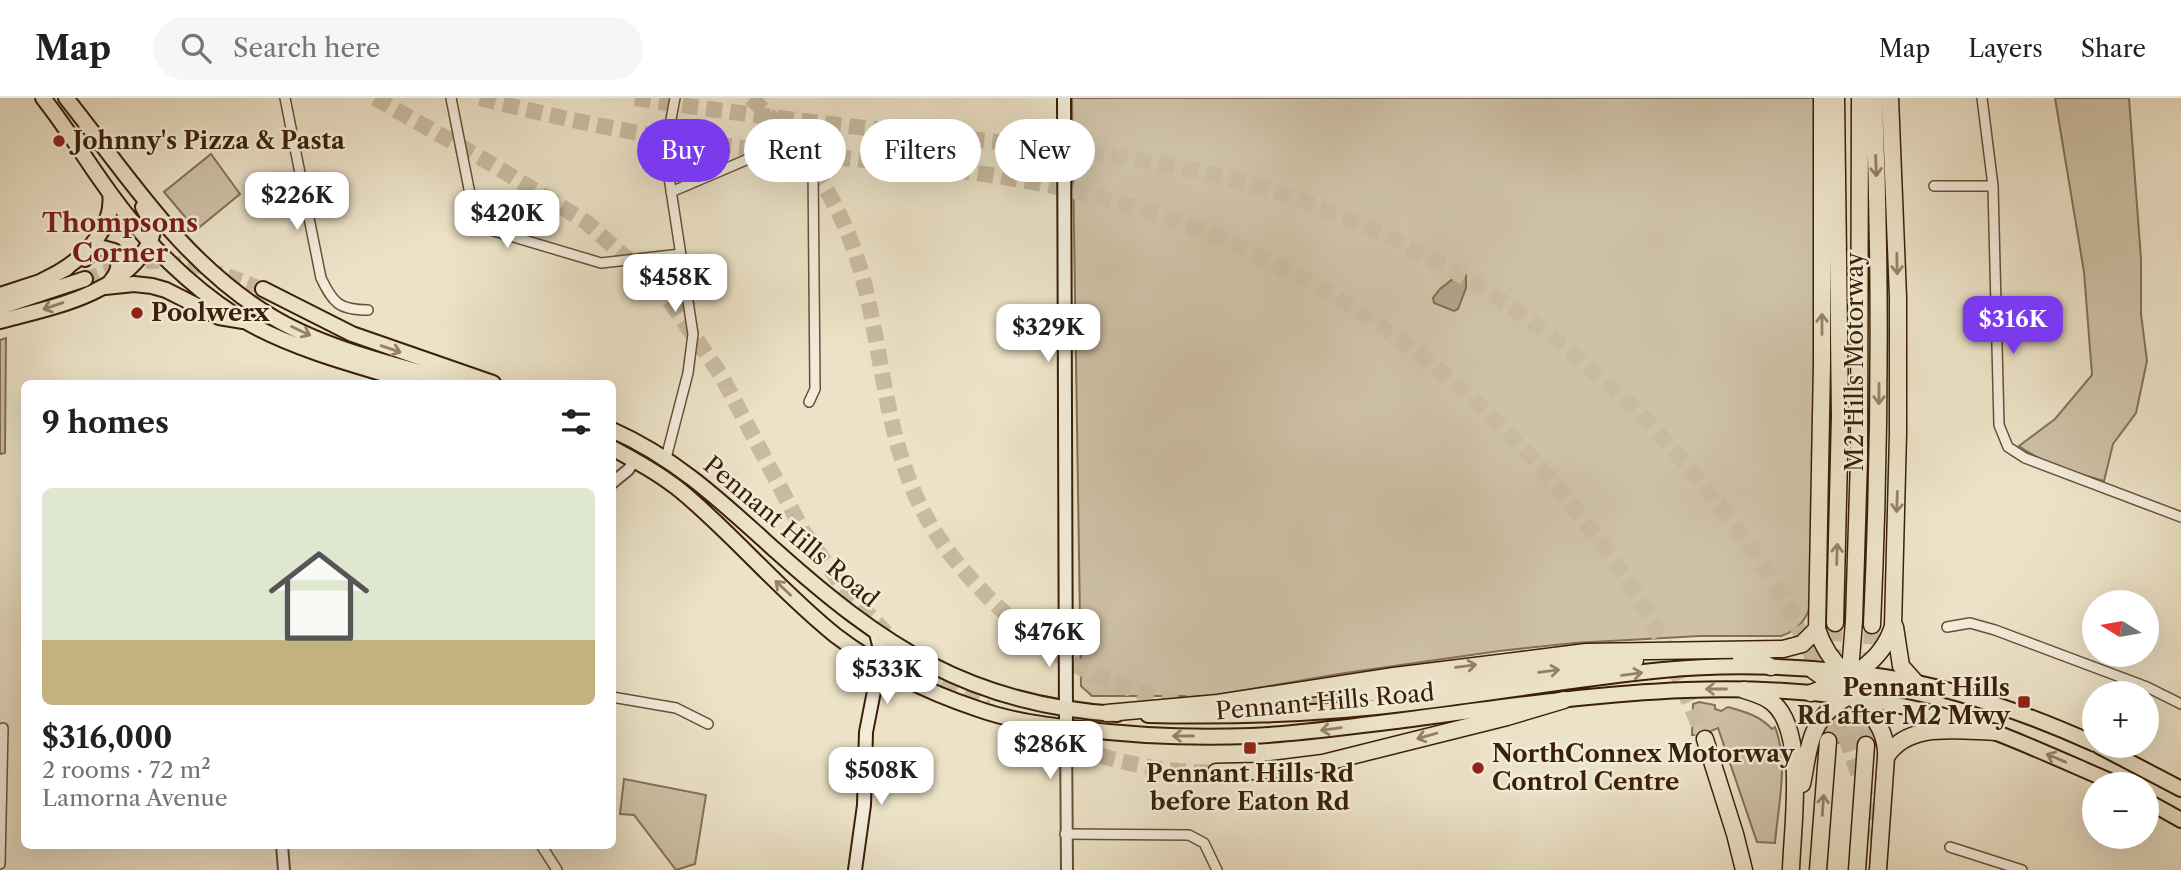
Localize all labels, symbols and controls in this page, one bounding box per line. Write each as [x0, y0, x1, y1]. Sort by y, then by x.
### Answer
search box [153, 17, 643, 80]
text: Map [35, 28, 111, 69]
icon: search [177, 29, 215, 67]
text: Search here [233, 32, 380, 64]
text: Map [1879, 34, 1930, 63]
text: Layers [1968, 34, 2043, 63]
text: Share [2081, 34, 2146, 63]
chip: Buy [637, 119, 730, 182]
chip: Rent [744, 119, 846, 182]
chip: Filters [860, 119, 981, 182]
chip: New [995, 119, 1095, 182]
place label: Johnny's Pizza & Pasta [69, 126, 346, 155]
marker: Johnny's Pizza & Pasta [51, 133, 67, 149]
one-way arrow [1870, 154, 1883, 177]
pin: $226K [248, 172, 346, 232]
text: $226K [261, 181, 333, 209]
pin: $420K [458, 190, 556, 250]
text: $420K [470, 199, 544, 227]
district label: Thompsons Corner [42, 207, 198, 269]
street label: M2 Hills Motorway [1840, 252, 1869, 472]
one-way arrow [1891, 252, 1904, 275]
pin: $458K [626, 254, 724, 314]
text: $458K [639, 263, 711, 291]
pin: $316K [1964, 296, 2062, 356]
place label: Poolwerx [151, 298, 270, 327]
one-way arrow [43, 301, 65, 313]
pin: $329K [999, 304, 1097, 364]
marker: Poolwerx [129, 305, 145, 321]
text: $316K [1979, 305, 2047, 333]
text: $329K [1012, 313, 1084, 341]
one-way arrow [1815, 313, 1829, 336]
one-way arrow [290, 325, 312, 338]
one-way arrow [379, 344, 401, 356]
one-way arrow [1872, 382, 1886, 405]
icon: filters [557, 403, 595, 441]
text: 9 homes [42, 404, 169, 441]
street label: Pennant Hills Road [698, 450, 885, 614]
one-way arrow [1890, 490, 1903, 513]
icon: home [256, 533, 382, 659]
one-way arrow [1830, 543, 1843, 566]
one-way arrow [775, 579, 792, 596]
north arrow [2082, 590, 2160, 667]
map controls [2082, 590, 2159, 849]
pin: $476K [1000, 610, 1098, 669]
text: $476K [1014, 618, 1084, 646]
pin: $533K [838, 646, 936, 706]
text: $533K [852, 655, 922, 683]
one-way arrow [1454, 660, 1477, 673]
one-way arrow [1537, 665, 1559, 678]
one-way arrow [1620, 667, 1643, 680]
place label: Pennant Hills Rd after M2 Mwy [1797, 673, 2011, 730]
street label: Pennant Hills Road [1214, 677, 1436, 726]
button: + [2082, 681, 2159, 758]
one-way arrow [1705, 682, 1728, 696]
marker: Pennant Hills Rd after M2 Mwy [2016, 694, 2032, 710]
text: $316,000 [42, 719, 172, 756]
pin: $286K [1001, 722, 1099, 781]
one-way arrow [1320, 722, 1343, 735]
one-way arrow [1172, 729, 1195, 743]
text: $286K [1014, 730, 1086, 758]
one-way arrow [1417, 731, 1439, 744]
place label: NorthConnex Motorway Control Centre [1492, 739, 1796, 796]
marker: Pennant Hills Rd before Eaton Rd [1242, 740, 1258, 756]
pin: $508K [832, 748, 930, 807]
one-way arrow [2045, 751, 2067, 764]
text: 2 rooms · 72 m² [42, 756, 211, 784]
text: $508K [845, 756, 917, 784]
place label: Pennant Hills Rd before Eaton Rd [1146, 759, 1354, 816]
marker: NorthConnex Motorway Control Centre [1470, 760, 1486, 776]
button: − [2082, 772, 2159, 849]
text: Lamorna Avenue [42, 784, 228, 812]
one-way arrow [1817, 795, 1830, 817]

